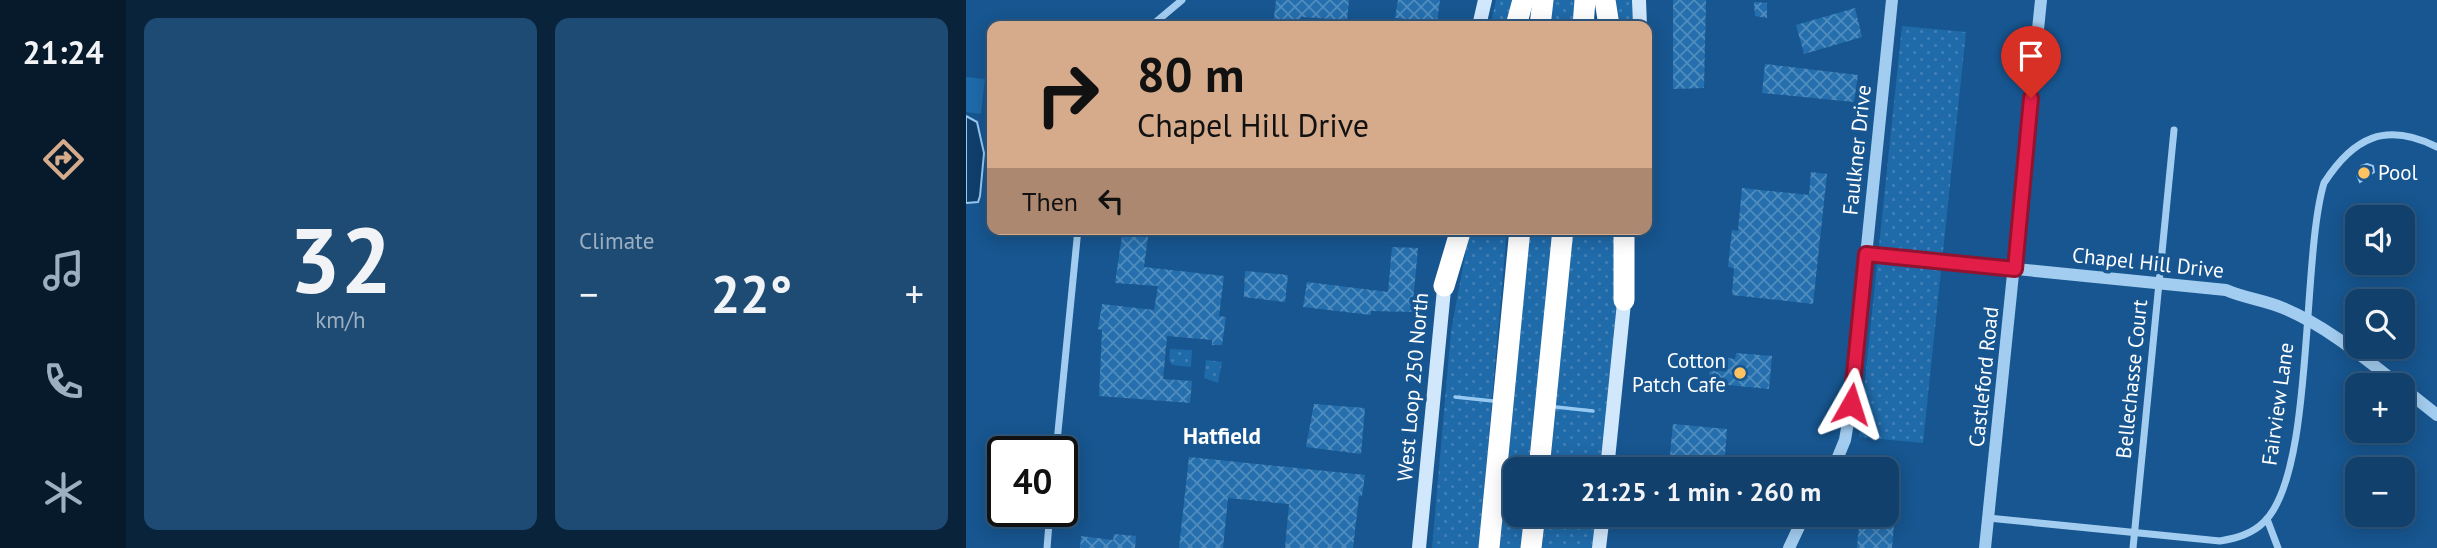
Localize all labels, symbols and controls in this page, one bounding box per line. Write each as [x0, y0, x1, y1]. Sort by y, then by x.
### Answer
pin [2001, 26, 2061, 98]
text: 21:24 [22, 31, 104, 73]
icon: arrive [2012, 37, 2050, 75]
text: 80 m [1137, 42, 1244, 106]
icon: right [1022, 49, 1113, 140]
street label: Faulkner Drive [1836, 84, 1877, 216]
text: Chapel Hill Drive [1137, 104, 1369, 146]
icon: directions [39, 135, 88, 184]
place label: Pool [2378, 159, 2418, 186]
marker: Pool [2356, 165, 2372, 181]
icon: left [1092, 182, 1130, 220]
text: Then [1022, 185, 1078, 218]
text: 32 [289, 200, 392, 318]
map controls [2345, 205, 2415, 527]
button: sound [2345, 205, 2415, 275]
text: Climate [579, 226, 654, 255]
street label: Chapel Hill Drive [2071, 241, 2225, 284]
icon: music [39, 246, 88, 295]
text: 22° [711, 260, 792, 327]
text: − [579, 269, 598, 318]
text: + [905, 269, 924, 318]
button: search [2345, 289, 2415, 359]
street label: West Loop 250 North [1391, 291, 1434, 483]
street label: Bellechasse Court [2110, 298, 2153, 460]
text: km/h [315, 305, 366, 334]
street label: Castleford Road [1963, 305, 2004, 448]
street label: Fairview Lane [2256, 341, 2299, 467]
place label: Cotton Patch Cafe [1632, 347, 1726, 398]
icon: phone [39, 357, 88, 406]
marker: Cotton Patch Cafe [1732, 365, 1748, 381]
position arrow [1814, 367, 1888, 441]
button: + [2345, 373, 2415, 443]
district label: Hatfield [1183, 421, 1261, 450]
speed limit sign: 40 [987, 436, 1078, 527]
button: − [2345, 457, 2415, 527]
icon: climate [39, 468, 88, 517]
text: 21:25 · 1 min · 260 m [1581, 475, 1821, 508]

